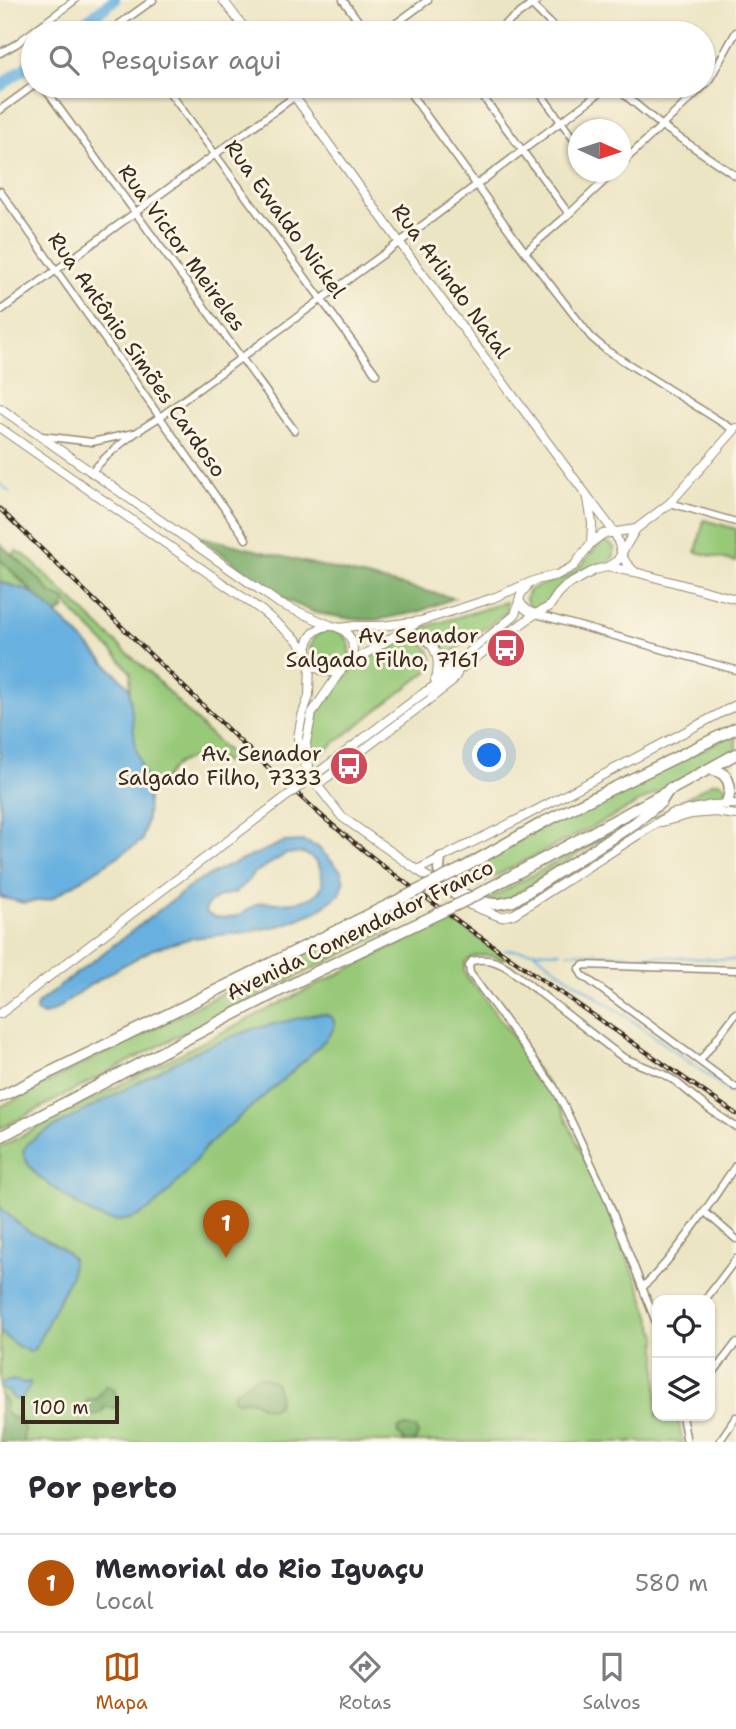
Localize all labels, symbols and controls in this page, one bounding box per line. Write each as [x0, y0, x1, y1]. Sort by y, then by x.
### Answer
search box [21, 21, 715, 98]
icon: search [45, 41, 83, 79]
text: Pesquisar aqui [101, 42, 282, 77]
north arrow [568, 119, 631, 182]
street label: Rua Ewaldo Nickel [218, 134, 352, 304]
street label: Rua Victor Meireles [112, 159, 252, 337]
street label: Rua Arlindo Natal [385, 198, 517, 364]
street label: Rua Antônio Simões Cardoso [42, 227, 232, 483]
place label: Av. Senador Salgado Filho, 7161 [286, 622, 479, 674]
bus stop icon: Av. Senador Salgado Filho, 7161 [485, 627, 527, 669]
your location [472, 738, 506, 772]
place label: Av. Senador Salgado Filho, 7333 [118, 740, 322, 792]
bus stop icon: Av. Senador Salgado Filho, 7333 [328, 745, 370, 787]
street label: Avenida Comendador Franco [222, 853, 498, 1007]
pin: 1 [203, 1200, 249, 1258]
map controls [652, 1295, 715, 1421]
button: locate [652, 1295, 715, 1358]
button: layers [652, 1358, 715, 1421]
scale bar [21, 1393, 119, 1425]
text: 100 m [32, 1395, 89, 1420]
text: Por perto [28, 1467, 177, 1508]
text: Memorial do Rio Iguaçu [95, 1551, 425, 1586]
text: 1 [46, 1568, 56, 1598]
text: 580 m [635, 1568, 708, 1598]
text: Local [95, 1586, 153, 1616]
tab: Mapa [95, 1648, 148, 1715]
tab: Rotas [339, 1648, 392, 1715]
tab: Salvos [583, 1648, 641, 1715]

